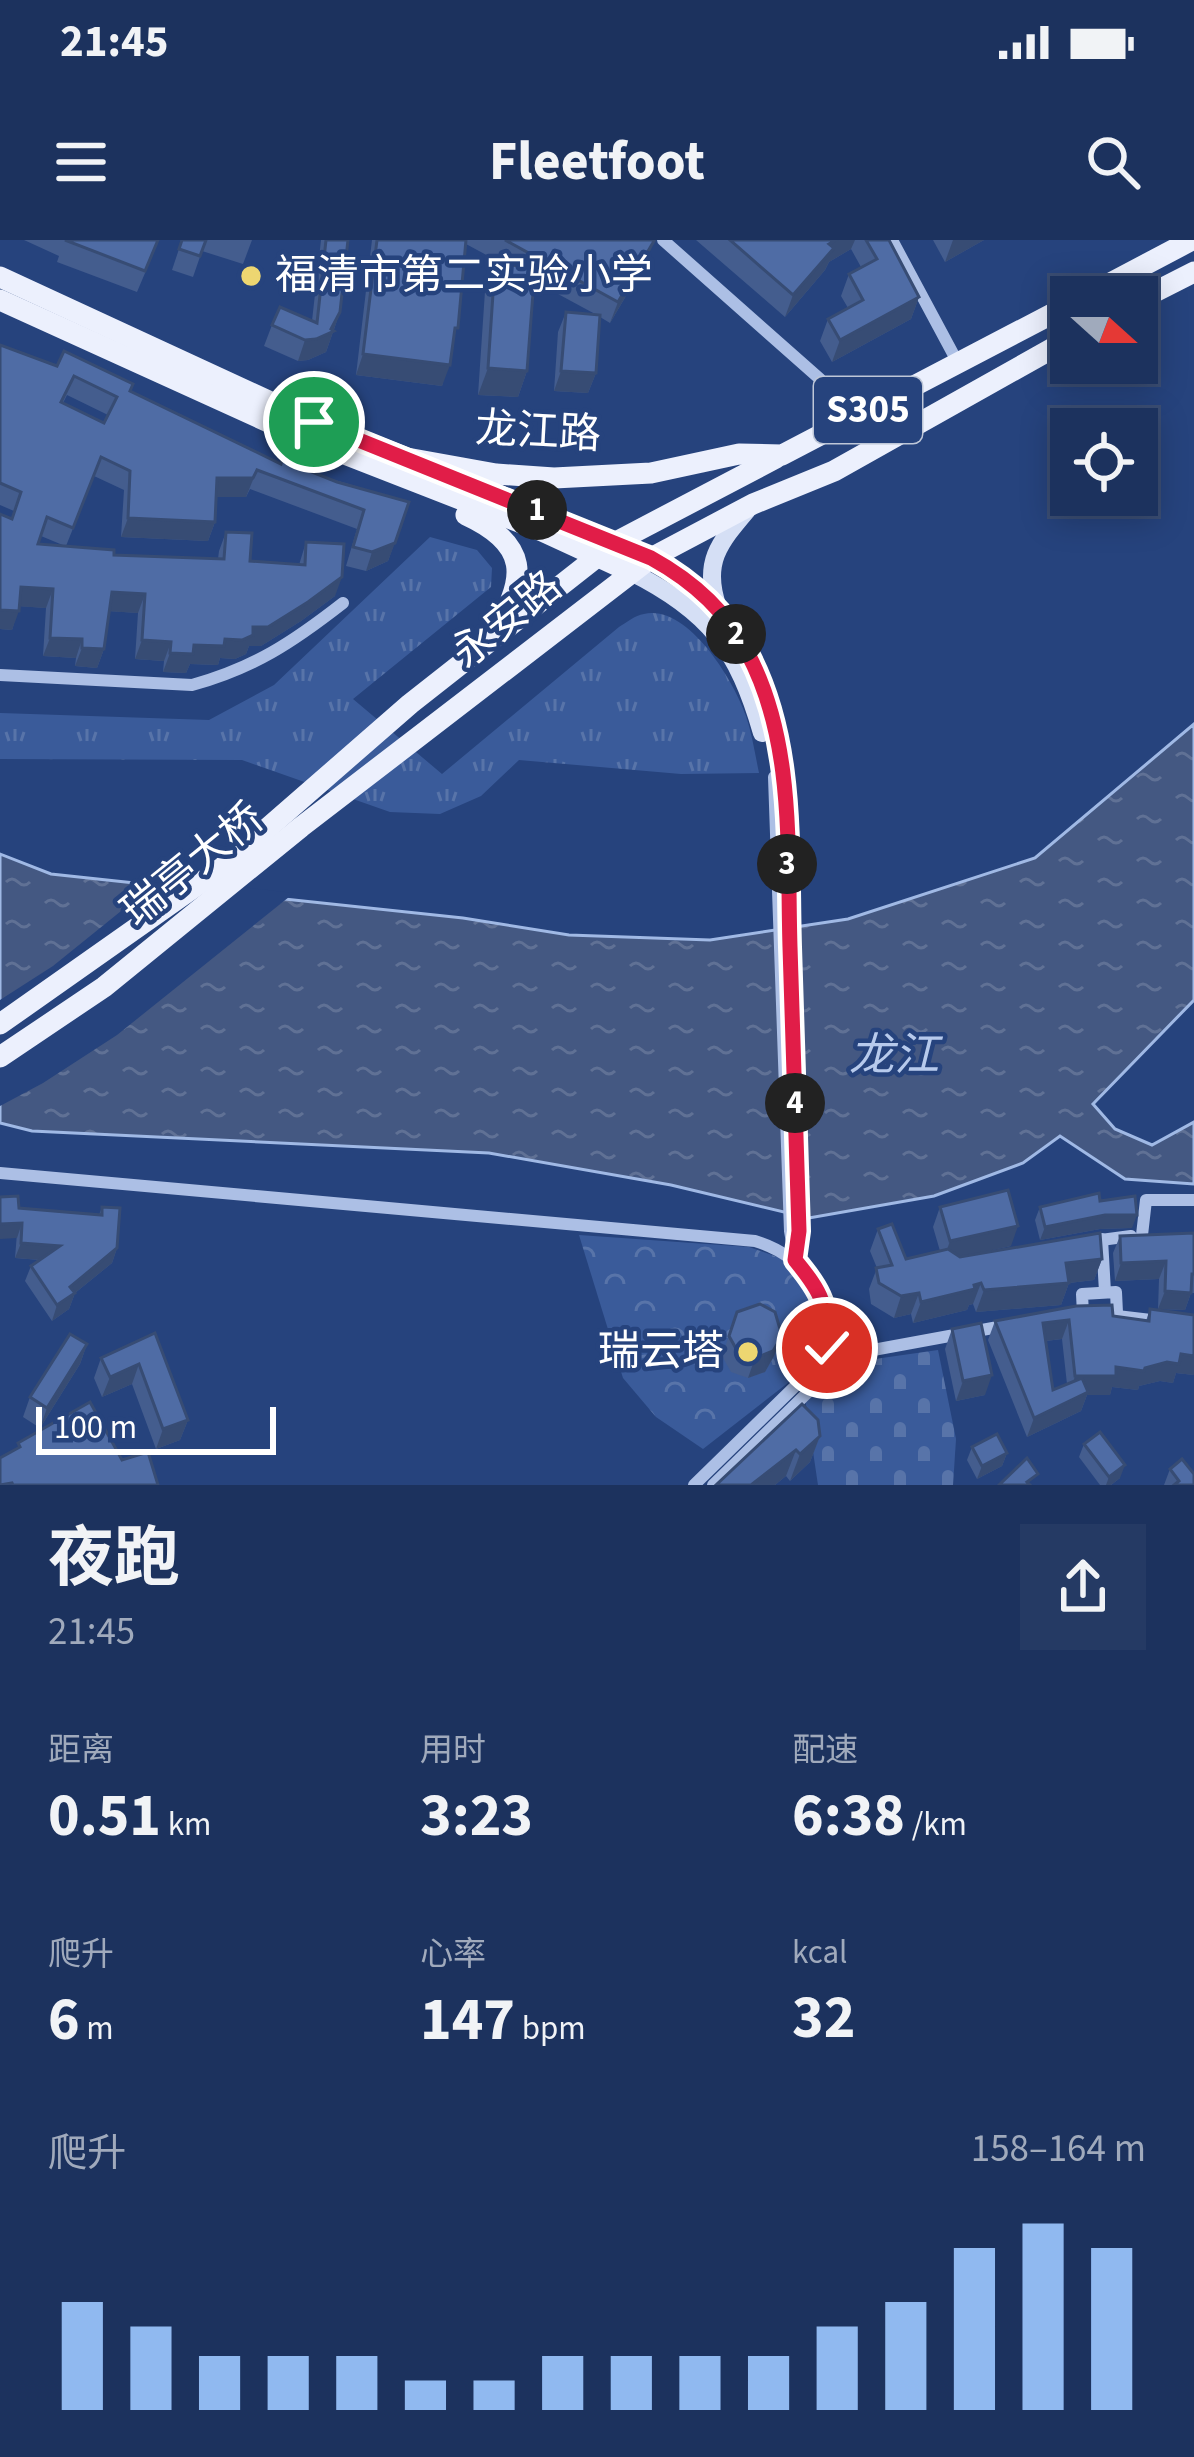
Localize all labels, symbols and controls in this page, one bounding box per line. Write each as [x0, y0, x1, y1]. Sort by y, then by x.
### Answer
text: 21:45 [60, 10, 169, 74]
text: Fleetfoot [489, 124, 705, 201]
icon: menu [48, 129, 114, 195]
icon: search [1080, 129, 1146, 195]
place label: 福清市第二实验小学 [275, 246, 653, 306]
marker: 福清市第二实验小学 [238, 263, 264, 289]
north arrow [1050, 276, 1158, 384]
map controls [1050, 276, 1158, 516]
pin [263, 371, 365, 473]
road number: S305 [814, 377, 922, 443]
icon: arrive [281, 389, 347, 455]
street label: 龙江路 [474, 399, 602, 465]
button: locate [1050, 408, 1158, 516]
pin: 1 [507, 480, 567, 540]
text: 1 [528, 486, 546, 533]
street label: 永安路 [439, 557, 575, 683]
pin: 2 [706, 604, 766, 664]
text: 2 [727, 610, 745, 657]
street label: 瑞亭大桥 [109, 789, 277, 941]
pin: 3 [757, 834, 817, 894]
text: 3 [778, 840, 796, 887]
water label: 龙江 [849, 1024, 944, 1088]
pin: 4 [765, 1073, 825, 1133]
text: 4 [786, 1079, 804, 1126]
pin [776, 1297, 878, 1399]
icon: check [794, 1315, 860, 1381]
place label: 瑞云塔 [598, 1322, 724, 1382]
marker: 瑞云塔 [735, 1339, 761, 1365]
scale bar [36, 1401, 276, 1454]
text: 100 m [54, 1404, 137, 1451]
text: 夜跑 [48, 1512, 180, 1606]
button: share [1020, 1524, 1146, 1650]
text: 21:45 [48, 1604, 135, 1660]
text: 距离 [48, 1727, 114, 1774]
text: 用时 [420, 1727, 486, 1774]
text: 配速 [792, 1727, 858, 1774]
text: 0.51 [48, 1774, 161, 1859]
text: 3:23 [420, 1774, 533, 1859]
text: 6:38 [792, 1774, 905, 1859]
text: km [161, 1801, 211, 1848]
text: /km [905, 1801, 967, 1848]
text: kcal [792, 1929, 848, 1976]
text: 爬升 [48, 1931, 114, 1978]
text: 心率 [420, 1931, 486, 1978]
text: 32 [792, 1976, 855, 2061]
text: 6 [48, 1978, 80, 2063]
text: 147 [420, 1978, 515, 2063]
text: m [80, 2005, 114, 2052]
text: bpm [515, 2005, 586, 2052]
text: 158–164 m [971, 2121, 1146, 2177]
text: 爬升 [48, 2126, 126, 2182]

